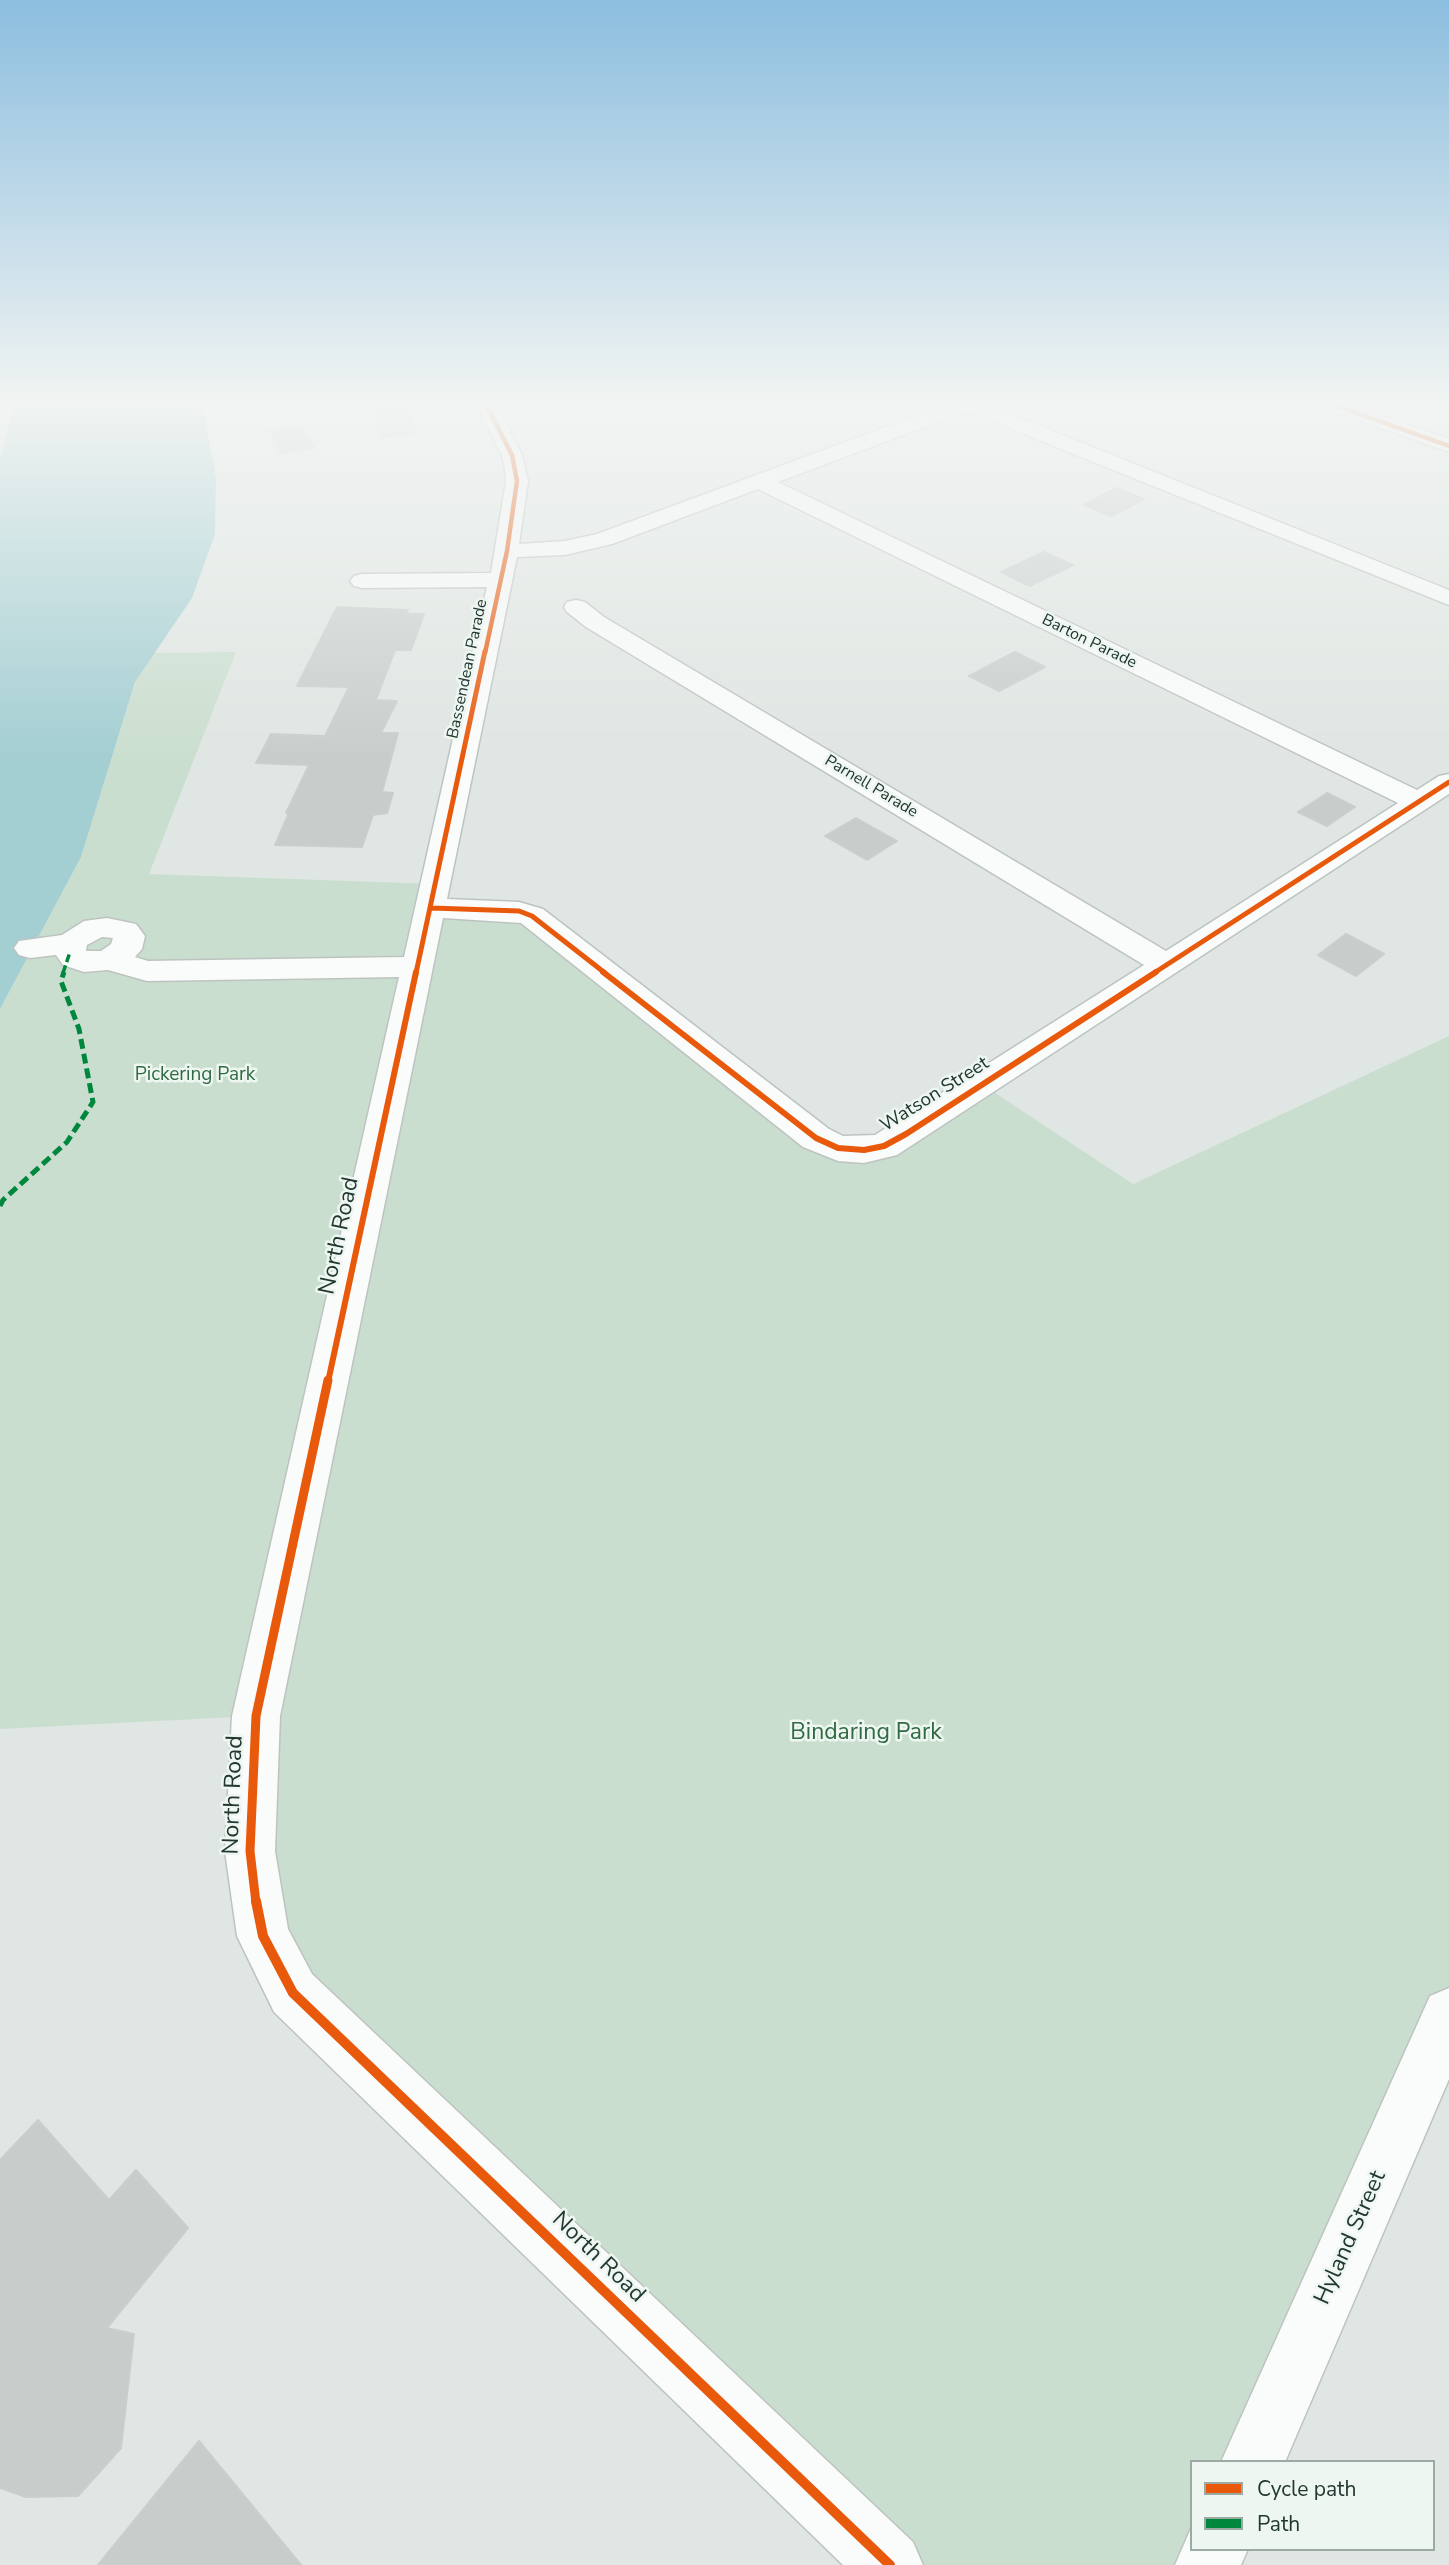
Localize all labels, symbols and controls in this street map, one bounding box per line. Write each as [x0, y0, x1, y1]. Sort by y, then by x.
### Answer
street label: Bassendean Parade [444, 598, 492, 740]
street label: Barton Parade [1038, 611, 1140, 673]
street label: Parnell Parade [821, 752, 921, 822]
street label: Watson Street [876, 1053, 994, 1137]
park label: Pickering Park [135, 1064, 255, 1086]
street label: North Road [314, 1175, 366, 1297]
park label: Bindaring Park [790, 1719, 942, 1747]
street label: North Road [218, 1735, 250, 1855]
street label: Hyland Street [1309, 2167, 1393, 2309]
street label: North Road [546, 2207, 650, 2309]
legend [1190, 2460, 1435, 2551]
text: Cycle path [1257, 2475, 1356, 2503]
text: Path [1257, 2510, 1300, 2538]

